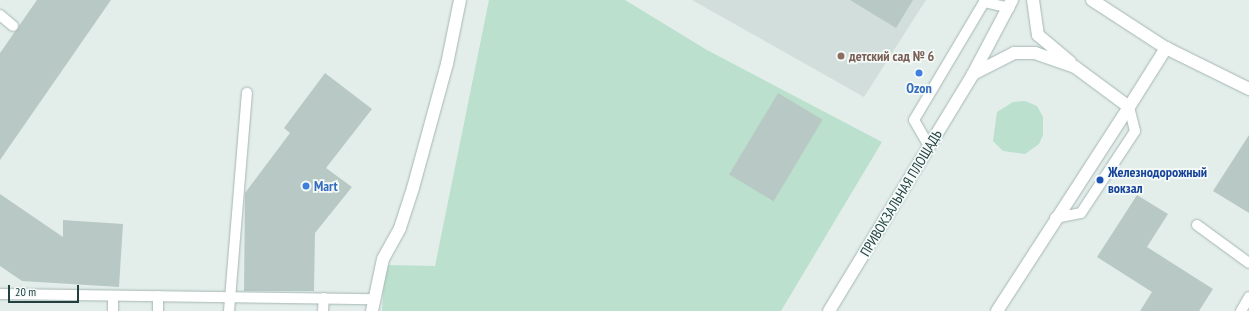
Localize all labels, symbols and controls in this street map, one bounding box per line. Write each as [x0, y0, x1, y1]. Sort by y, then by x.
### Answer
place label: детский сад № 6 [849, 48, 934, 64]
marker: детский сад № 6 [836, 51, 846, 61]
marker: Ozon [914, 68, 924, 78]
place label: Ozon [906, 80, 932, 96]
street label: ПРИВОКЗАЛЬНАЯ ПЛОЩАДЬ [857, 127, 945, 259]
place label: Железнодорожный вокзал [1108, 164, 1207, 196]
marker: Железнодорожный вокзал [1095, 175, 1105, 185]
place label: Mart [314, 178, 338, 194]
marker: Mart [301, 181, 311, 191]
scale bar [10, 277, 81, 303]
text: 20 m [15, 284, 36, 299]

